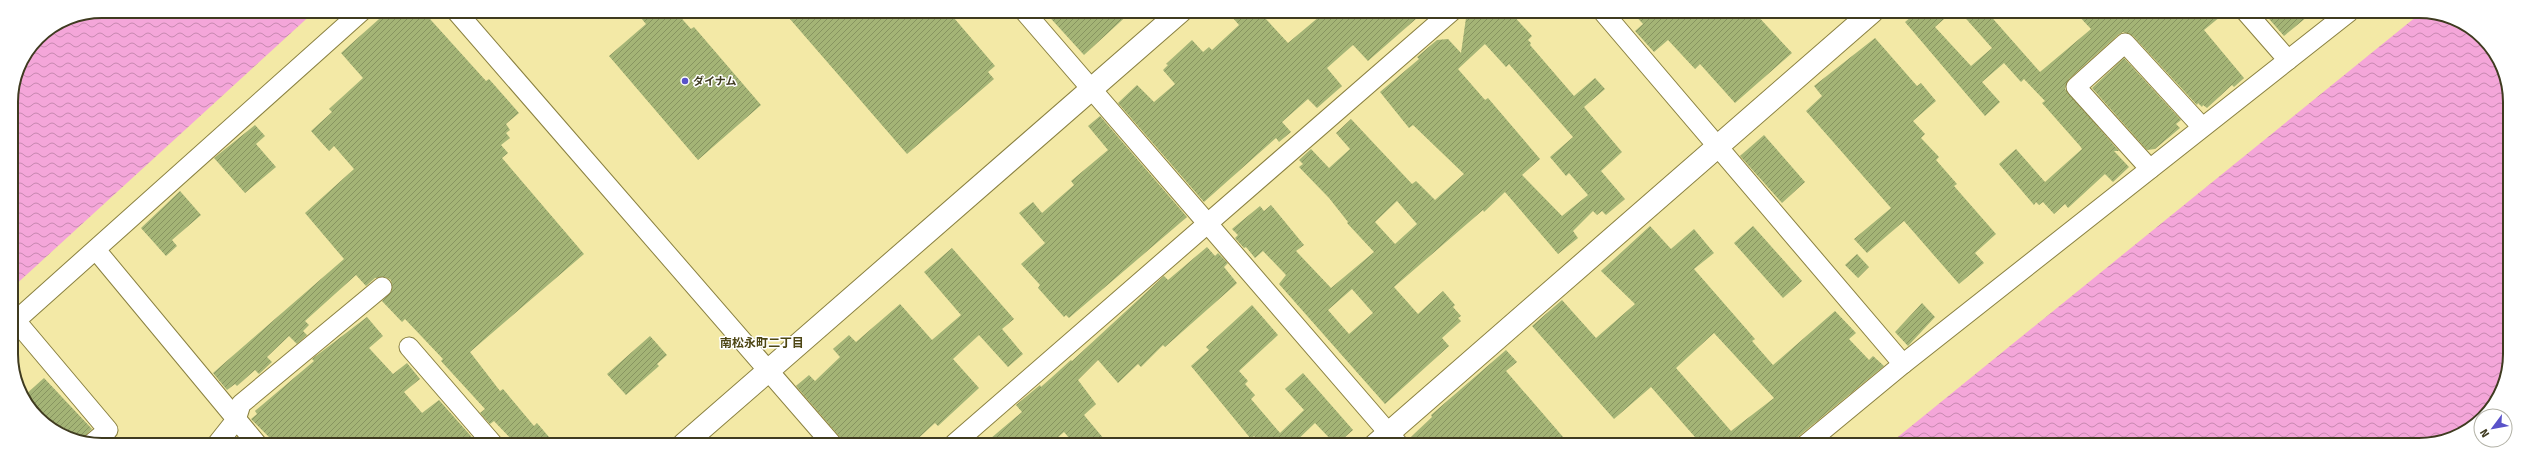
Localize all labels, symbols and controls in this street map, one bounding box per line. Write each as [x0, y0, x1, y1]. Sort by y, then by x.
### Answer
place label: ダイナム [693, 75, 736, 88]
marker: ダイナム [680, 76, 690, 86]
district label: 南松永町二丁目 [720, 336, 804, 350]
north arrow [2473, 408, 2513, 448]
text: N [2477, 426, 2492, 440]

